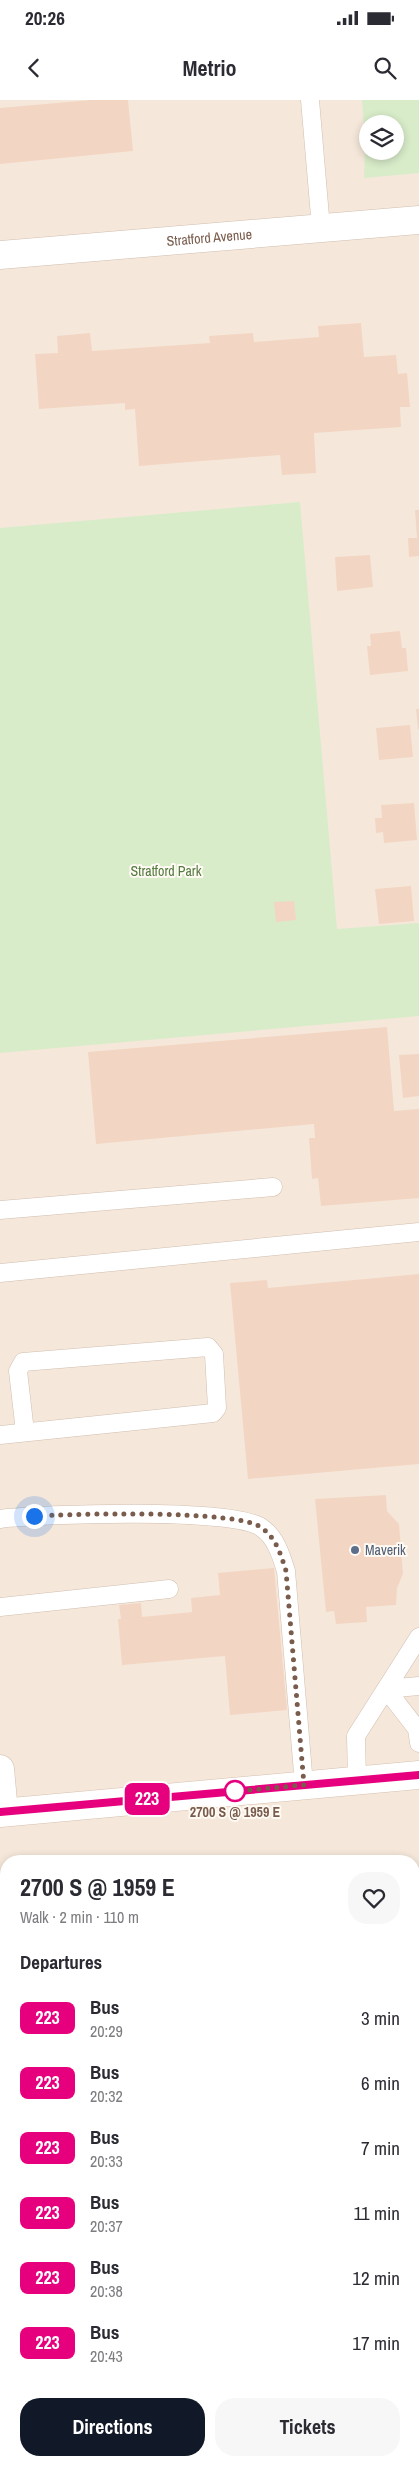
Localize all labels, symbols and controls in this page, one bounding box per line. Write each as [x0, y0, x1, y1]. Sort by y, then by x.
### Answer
text: 20:26 [25, 5, 65, 31]
text: Metrio [182, 53, 237, 83]
icon: back [20, 54, 48, 82]
icon: search [371, 54, 399, 82]
map controls [359, 115, 404, 160]
button: layers [359, 115, 404, 160]
street label: Stratford Avenue [166, 225, 253, 250]
park label: Stratford Park [131, 862, 202, 880]
your location [22, 1504, 47, 1529]
place label: Maverik [365, 1541, 406, 1559]
marker: Maverik [349, 1544, 361, 1556]
marker: 2700 S @ 1959 E [224, 1780, 246, 1802]
line badge: 223 [118, 1783, 176, 1815]
text: 223 [135, 1786, 159, 1811]
place label: 2700 S @ 1959 E [190, 1803, 281, 1821]
text: 2700 S @ 1959 E [20, 1871, 175, 1903]
button: heart [348, 1872, 400, 1924]
text: Walk · 2 min · 110 m [20, 1906, 139, 1928]
text: Departures [20, 1949, 102, 1975]
text: Bus [90, 1994, 119, 2020]
text: 223 [35, 2005, 60, 2030]
text: 3 min [361, 2005, 400, 2031]
text: 20:29 [90, 2020, 123, 2042]
text: Bus [90, 2059, 119, 2085]
text: 223 [35, 2070, 60, 2095]
text: 6 min [361, 2070, 400, 2096]
text: 20:32 [90, 2085, 123, 2107]
text: Bus [90, 2124, 119, 2150]
text: 223 [35, 2135, 60, 2160]
text: 7 min [361, 2135, 400, 2161]
text: 20:33 [90, 2150, 123, 2172]
text: Bus [90, 2189, 119, 2215]
text: 223 [35, 2200, 60, 2225]
text: 11 min [354, 2200, 400, 2226]
text: 20:37 [90, 2215, 123, 2237]
text: Bus [90, 2254, 119, 2280]
text: 223 [35, 2265, 60, 2290]
text: 12 min [352, 2265, 400, 2291]
text: 20:38 [90, 2280, 123, 2302]
text: Bus [90, 2319, 119, 2345]
text: 223 [35, 2330, 60, 2355]
text: 17 min [352, 2330, 400, 2356]
text: 20:43 [90, 2345, 123, 2367]
button: Directions [20, 2398, 205, 2456]
button: Tickets [215, 2398, 400, 2456]

